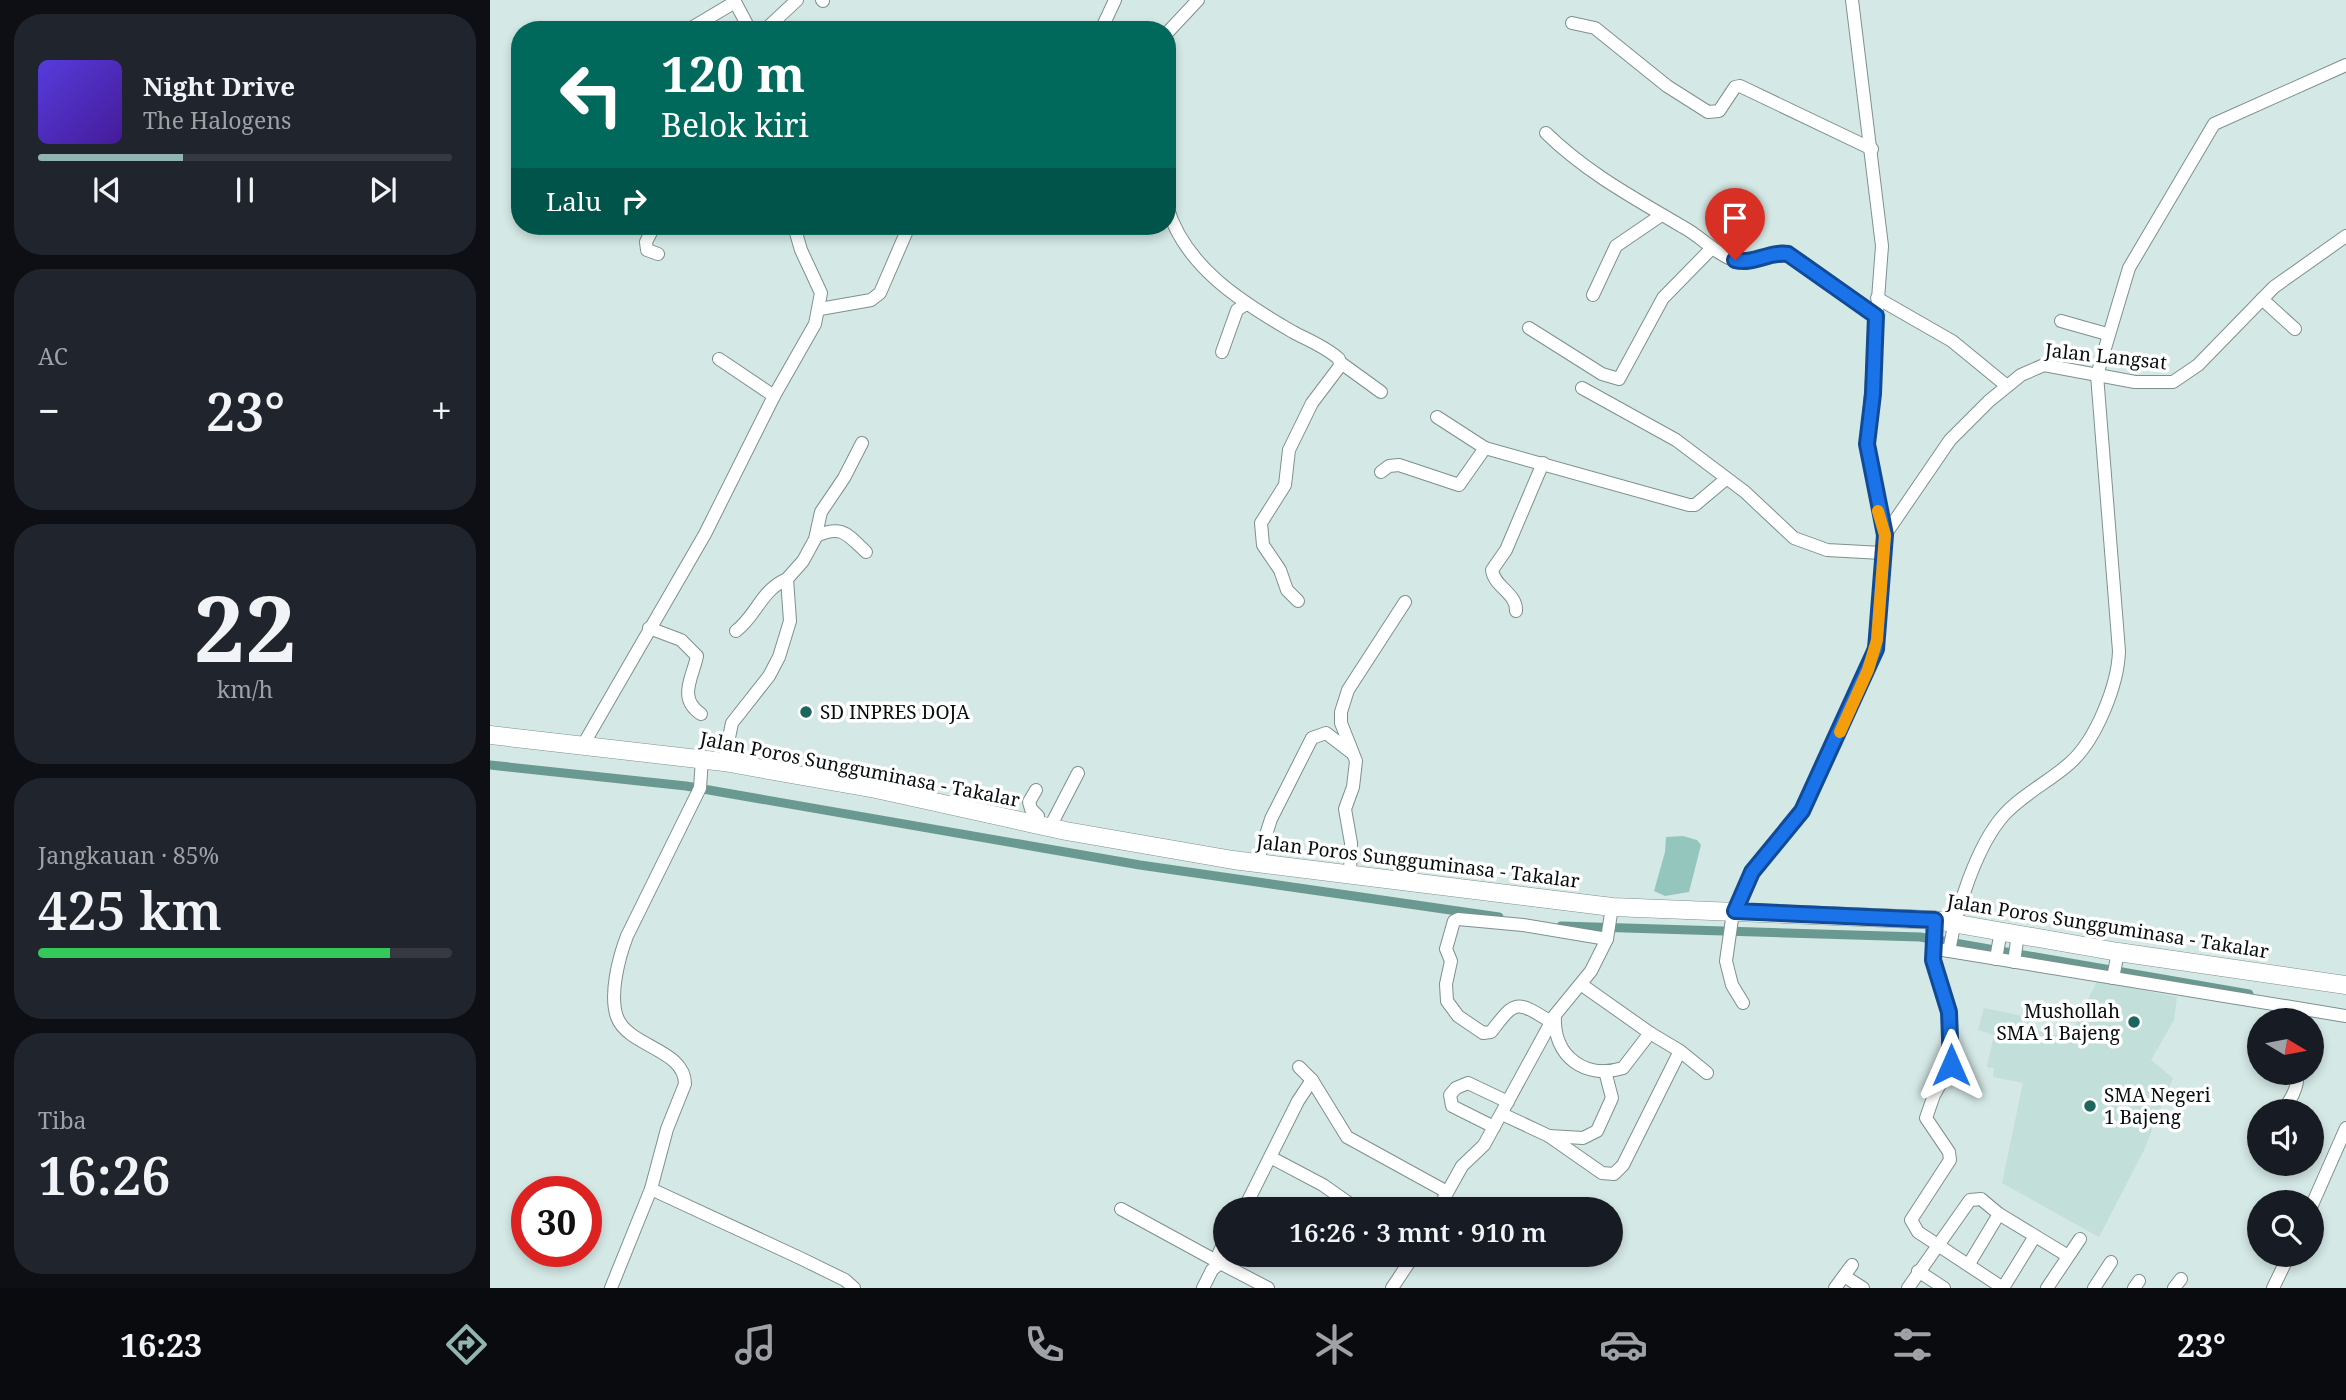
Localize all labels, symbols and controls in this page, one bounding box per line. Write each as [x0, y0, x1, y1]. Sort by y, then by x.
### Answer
text: 120 m [661, 40, 805, 106]
icon: left [546, 49, 637, 140]
text: Night Drive [143, 68, 295, 104]
text: Belok kiri [661, 103, 809, 146]
text: The Halogens [143, 104, 291, 136]
icon: previous [88, 171, 126, 209]
icon: pause [226, 171, 264, 209]
icon: next [364, 171, 402, 209]
icon: right [615, 182, 653, 220]
text: Lalu [546, 183, 601, 219]
pin [1705, 188, 1765, 260]
icon: arrive [1716, 199, 1754, 237]
street label: Jalan Langsat [2043, 337, 2168, 375]
text: AC [38, 340, 68, 372]
text: 23° [206, 375, 285, 446]
text: − [38, 384, 60, 436]
text: + [431, 384, 452, 436]
text: 22 [194, 565, 296, 689]
text: km/h [217, 673, 273, 705]
place label: SD INPRES DOJA [820, 699, 970, 725]
marker: SD INPRES DOJA [798, 704, 814, 720]
street label: Jalan Poros Sungguminasa - Takalar [697, 725, 1022, 813]
street label: Jalan Poros Sungguminasa - Takalar [1254, 828, 1581, 894]
text: Jangkauan · 85% [38, 839, 219, 871]
text: 425 km [38, 874, 222, 945]
street label: Jalan Poros Sungguminasa - Takalar [1944, 888, 2271, 964]
place label: Mushollah SMA 1 Bajeng [1996, 998, 2120, 1046]
north arrow [2247, 1008, 2324, 1085]
map controls [2247, 1008, 2324, 1267]
marker: Mushollah SMA 1 Bajeng [2126, 1014, 2142, 1030]
position arrow [1914, 1028, 1988, 1102]
place label: SMA Negeri 1 Bajeng [2104, 1082, 2211, 1130]
marker: SMA Negeri 1 Bajeng [2082, 1098, 2098, 1114]
button: sound [2247, 1099, 2324, 1176]
text: Tiba [38, 1104, 87, 1136]
text: 16:26 [38, 1139, 171, 1210]
speed limit sign: 30 [511, 1176, 602, 1267]
button: search [2247, 1190, 2324, 1267]
text: 16:26 · 3 mnt · 910 m [1289, 1214, 1547, 1250]
icon: directions [442, 1320, 491, 1369]
icon: music [731, 1320, 780, 1369]
icon: phone [1020, 1320, 1069, 1369]
icon: climate [1310, 1320, 1359, 1369]
icon: car [1599, 1320, 1648, 1369]
icon: filters [1888, 1320, 1937, 1369]
text: 16:23 [120, 1323, 202, 1366]
text: 23° [2177, 1323, 2226, 1366]

